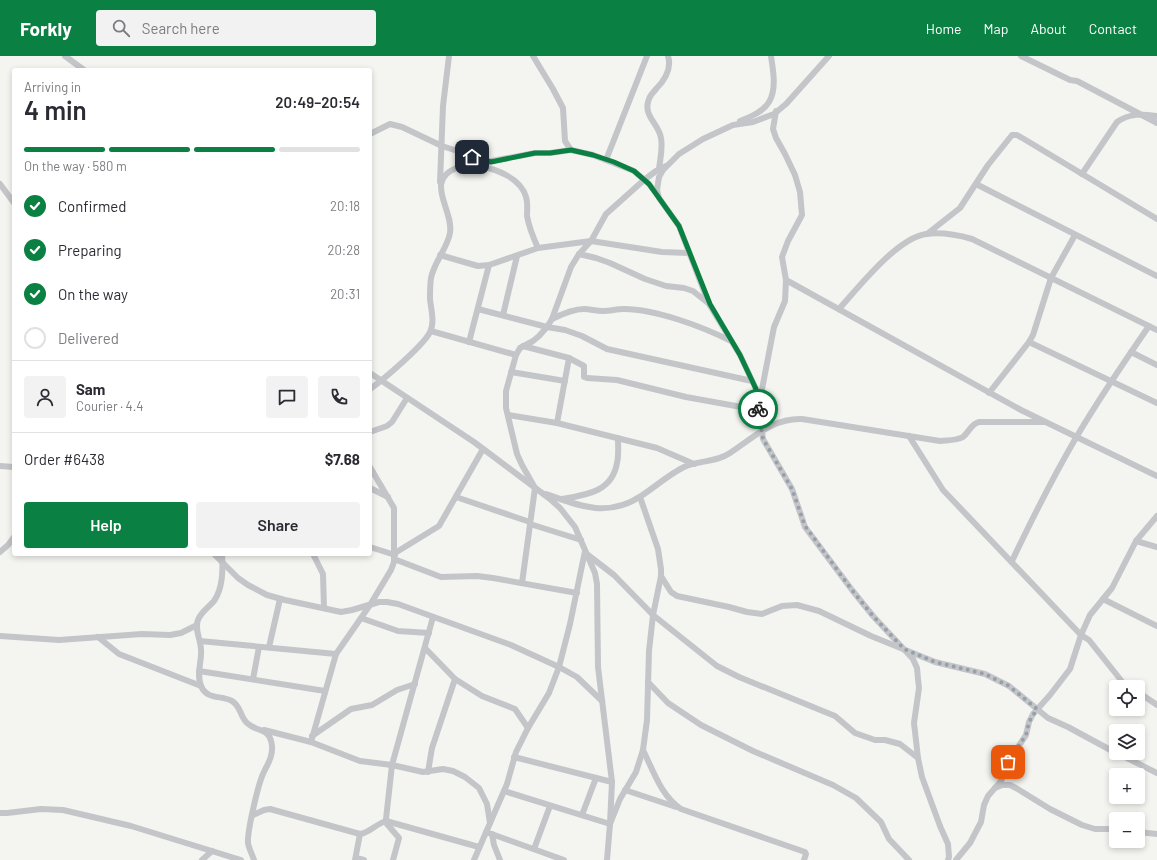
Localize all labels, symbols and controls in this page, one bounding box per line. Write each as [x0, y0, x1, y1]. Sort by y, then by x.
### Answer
search box [96, 10, 376, 46]
text: Forkly [20, 17, 72, 40]
icon: search [110, 17, 132, 39]
text: Search here [142, 19, 220, 37]
text: Home [926, 20, 962, 37]
text: Map [984, 20, 1008, 37]
text: About [1030, 20, 1067, 37]
text: Contact [1089, 20, 1137, 37]
text: Arriving in [24, 79, 81, 95]
text: 20:49–20:54 [275, 93, 360, 111]
text: 4 min [24, 94, 87, 125]
pin [455, 140, 489, 174]
icon: home [461, 146, 483, 168]
text: On the way · 580 m [24, 158, 127, 174]
icon: check [24, 195, 46, 217]
text: Confirmed [58, 197, 126, 215]
text: 20:18 [330, 198, 360, 214]
icon: check [24, 239, 46, 261]
text: Preparing [58, 241, 122, 259]
text: 20:28 [328, 242, 360, 258]
icon: check [24, 283, 46, 305]
text: On the way [58, 285, 128, 303]
text: 20:31 [330, 286, 360, 302]
text: Delivered [58, 329, 119, 347]
button: person [24, 376, 66, 418]
button: chat [266, 376, 308, 418]
button: phone [318, 376, 360, 418]
text: Sam [76, 380, 105, 398]
courier [738, 389, 778, 429]
text: Courier · 4.4 [76, 398, 144, 414]
icon: bike [747, 398, 769, 420]
text: Order #6438 [24, 450, 105, 468]
text: $7.68 [325, 450, 360, 468]
button: Help [24, 502, 188, 548]
button: Share [196, 502, 360, 548]
map controls [1109, 680, 1145, 848]
button: locate [1109, 680, 1145, 716]
button: layers [1109, 724, 1145, 760]
pin [991, 745, 1025, 779]
icon: bag [997, 751, 1019, 773]
button: + [1109, 768, 1145, 804]
button: − [1109, 812, 1145, 848]

